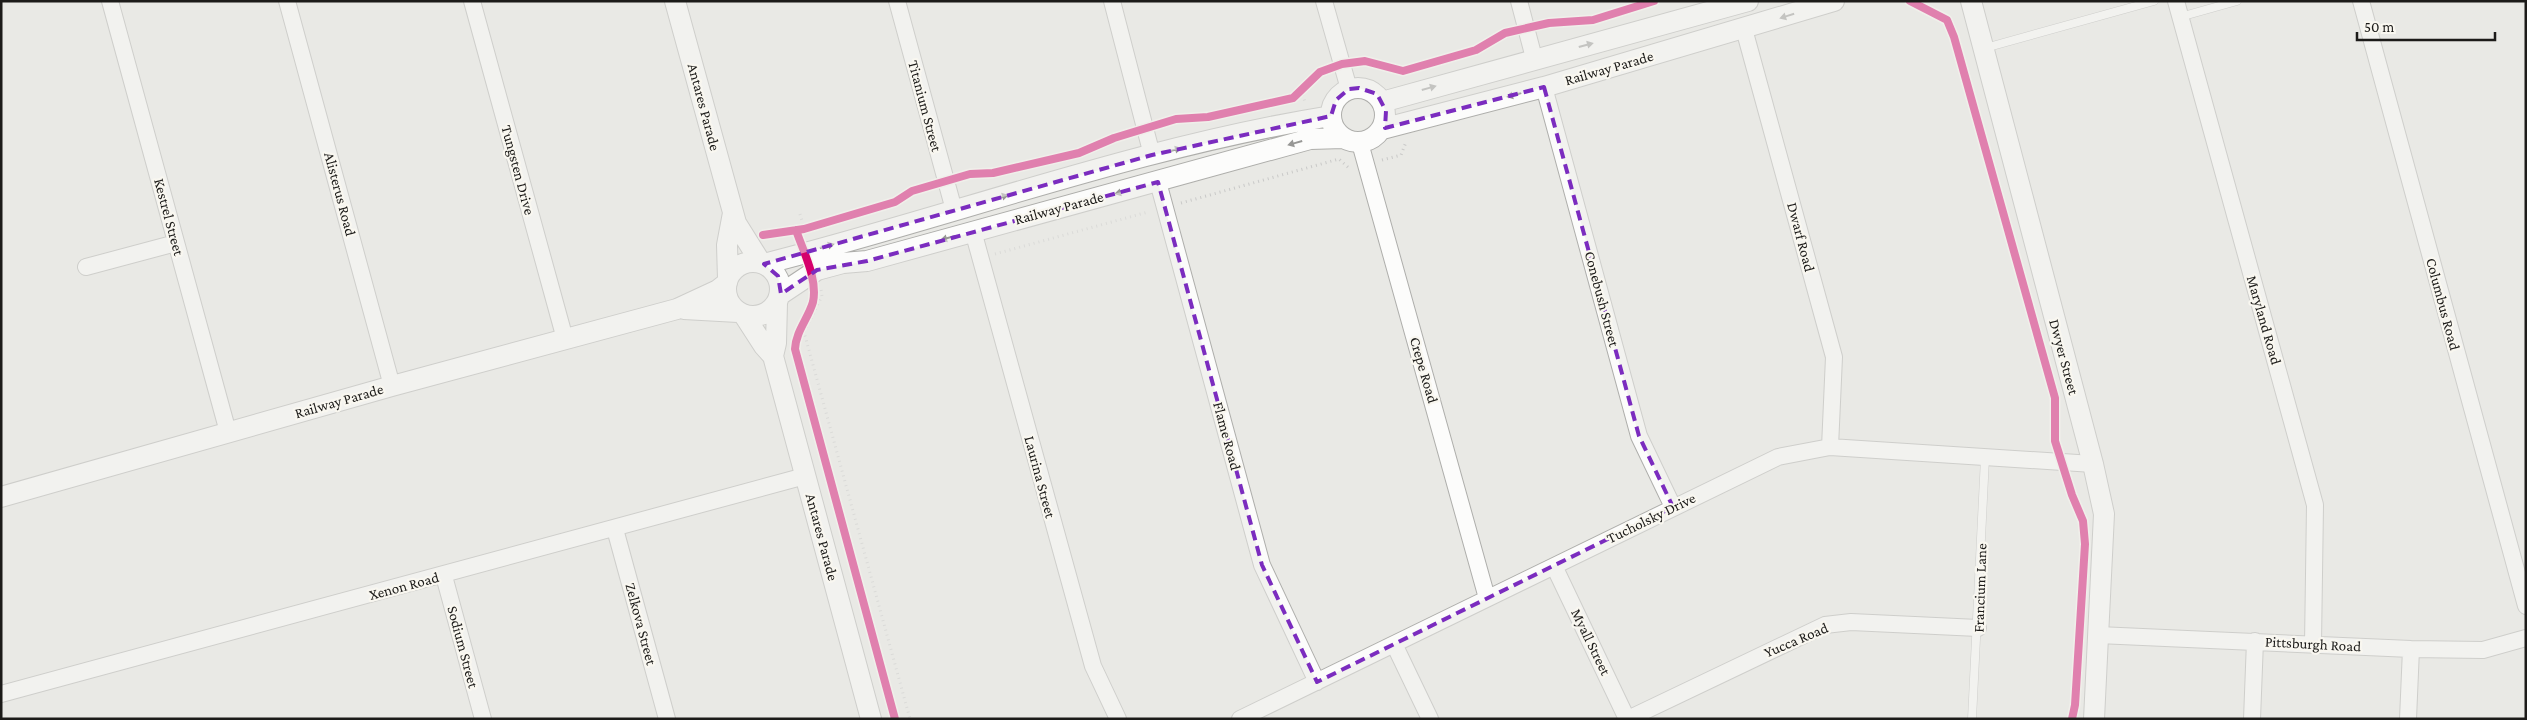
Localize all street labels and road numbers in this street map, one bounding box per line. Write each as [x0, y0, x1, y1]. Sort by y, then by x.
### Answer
street label: Railway Parade [1563, 48, 1656, 89]
street label: Titanium Street [905, 59, 945, 154]
street label: Antares Parade [685, 62, 723, 153]
street label: Tungsten Drive [497, 123, 538, 217]
street label: Alisterus Road [321, 150, 359, 238]
street label: Kestrel Street [151, 177, 187, 258]
street label: Railway Parade [1013, 188, 1106, 229]
street label: Dwarf Road [1784, 201, 1818, 273]
street label: Conebush Street [1582, 249, 1623, 350]
street label: Columbus Road [2423, 256, 2463, 352]
street label: Maryland Road [2243, 274, 2284, 367]
street label: Dwyer Street [2045, 317, 2082, 398]
street label: Crepe Road [1406, 335, 1441, 405]
street label: Railway Parade [293, 381, 386, 422]
street label: Flame Road [1210, 400, 1244, 472]
street label: Laurina Street [1021, 434, 1059, 521]
street label: Tucholsky Drive [1604, 489, 1699, 547]
street label: Antares Parade [803, 492, 841, 583]
street label: Francium Lane [1970, 543, 1990, 633]
street label: Xenon Road [367, 569, 441, 603]
street label: Zelkova Street [622, 581, 660, 668]
street label: Sodium Street [444, 604, 482, 691]
street label: Myall Street [1567, 606, 1614, 679]
street label: Yucca Road [1762, 619, 1830, 661]
street label: Pittsburgh Road [2264, 633, 2362, 656]

